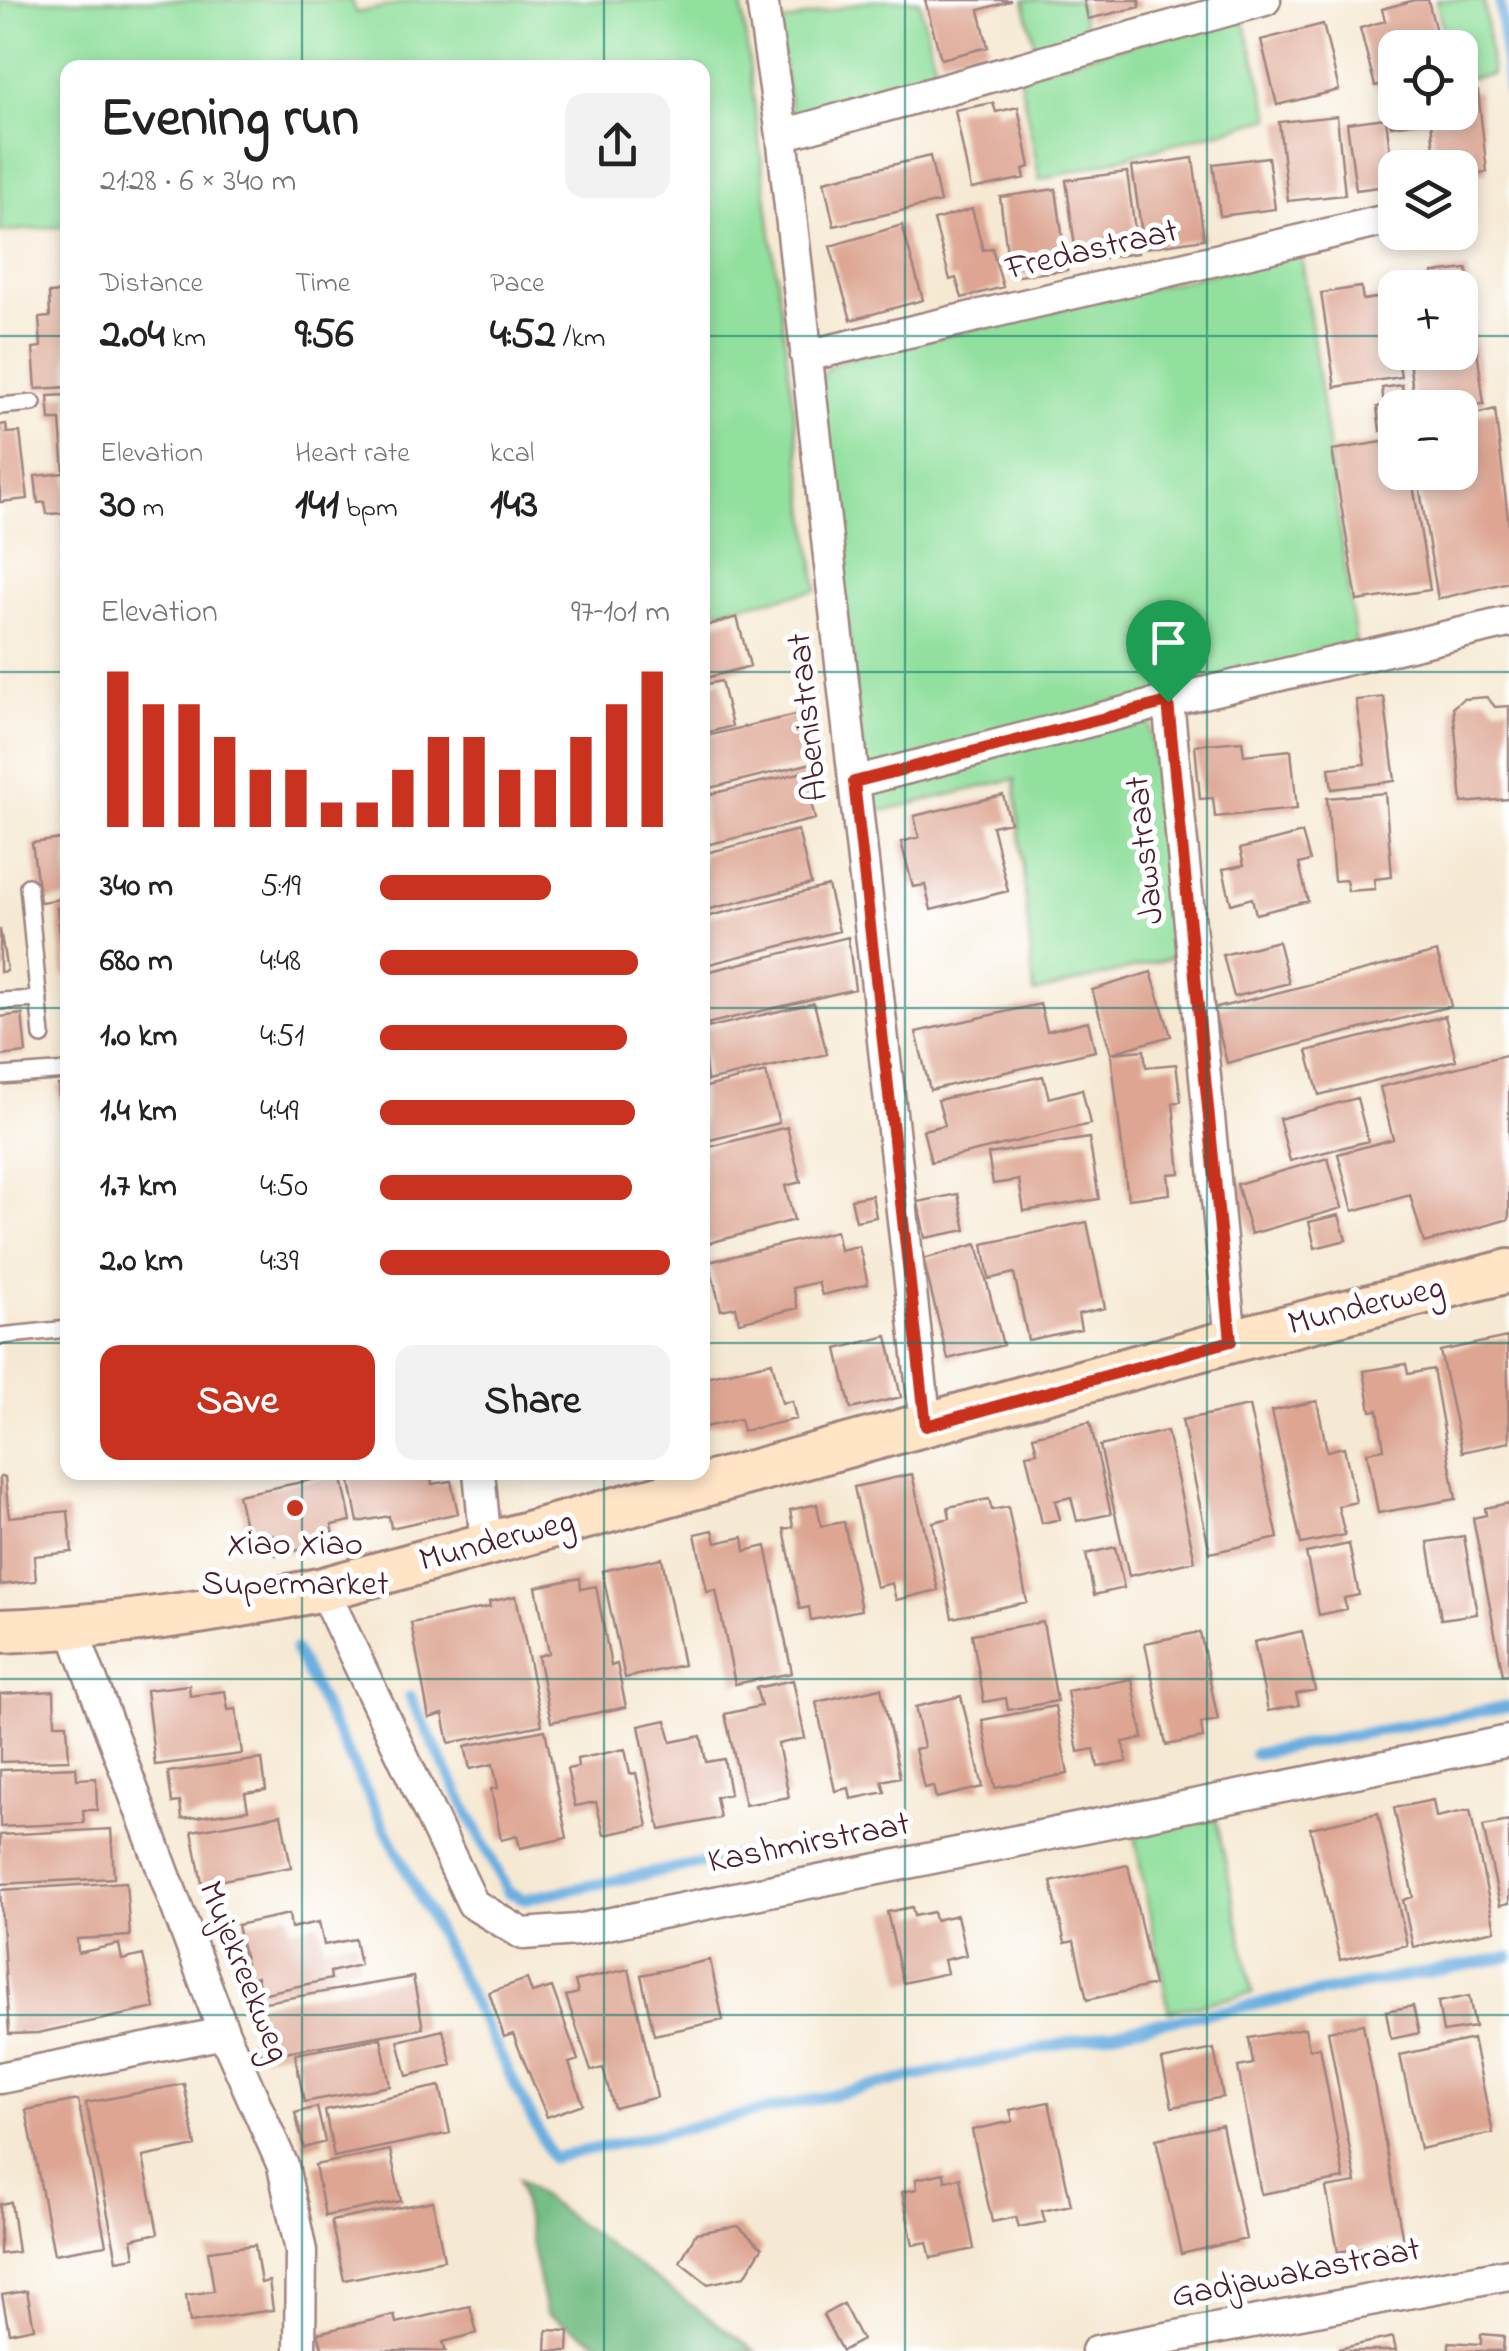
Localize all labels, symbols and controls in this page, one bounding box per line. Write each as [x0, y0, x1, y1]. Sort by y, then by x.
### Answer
map controls [1378, 30, 1478, 490]
button: locate [1378, 30, 1478, 130]
text: Evening run [100, 81, 359, 161]
button: share [565, 93, 670, 198]
button: layers [1378, 150, 1478, 250]
text: 21:28 · 6 × 340 m [100, 159, 296, 206]
street label: Fredastraat [1000, 206, 1183, 296]
text: Distance [100, 264, 203, 305]
text: Time [295, 264, 350, 305]
text: Pace [490, 264, 545, 305]
button: + [1378, 270, 1478, 370]
text: 2.04 [100, 305, 165, 366]
text: 9:56 [295, 305, 354, 366]
text: 4:52 [490, 305, 556, 366]
text: km [165, 319, 206, 360]
text: /km [556, 319, 605, 360]
button: − [1378, 390, 1478, 490]
text: Elevation [100, 434, 203, 475]
text: Heart rate [295, 434, 410, 475]
text: kcal [490, 434, 535, 475]
text: 30 [100, 475, 136, 536]
text: 141 [295, 475, 339, 536]
text: 143 [490, 475, 538, 536]
text: m [136, 489, 164, 530]
text: bpm [339, 489, 398, 530]
text: Elevation [100, 590, 218, 637]
text: 97–101 m [571, 590, 670, 637]
pin [1126, 600, 1211, 703]
icon: arrive [1141, 615, 1196, 670]
street label: Abenistraat [775, 630, 843, 804]
street label: Jawstraat [1113, 773, 1179, 927]
text: 340 m [100, 864, 173, 911]
text: 5:19 [260, 864, 301, 911]
text: 680 m [100, 939, 173, 986]
text: 4:48 [260, 939, 301, 986]
text: 1.0 km [100, 1014, 177, 1061]
text: 4:51 [260, 1014, 304, 1061]
text: 1.4 km [100, 1089, 177, 1136]
text: 4:49 [260, 1089, 299, 1136]
text: 1.7 km [100, 1164, 177, 1211]
text: 4:50 [260, 1164, 308, 1211]
text: 2.0 km [100, 1239, 183, 1286]
text: 4:39 [260, 1239, 299, 1286]
street label: Munderweg [1283, 1263, 1449, 1351]
button: Save [100, 1345, 375, 1460]
button: Share [395, 1345, 670, 1460]
marker: Xiao Xiao Supermarket [284, 1497, 306, 1519]
street label: Munderweg [414, 1497, 580, 1587]
place label: Xiao Xiao Supermarket [201, 1520, 389, 1611]
street label: Kashmirstraat [704, 1799, 915, 1889]
street label: Mujekreekweg [184, 1874, 302, 2070]
street label: Gadjawakastraat [1167, 2225, 1425, 2323]

